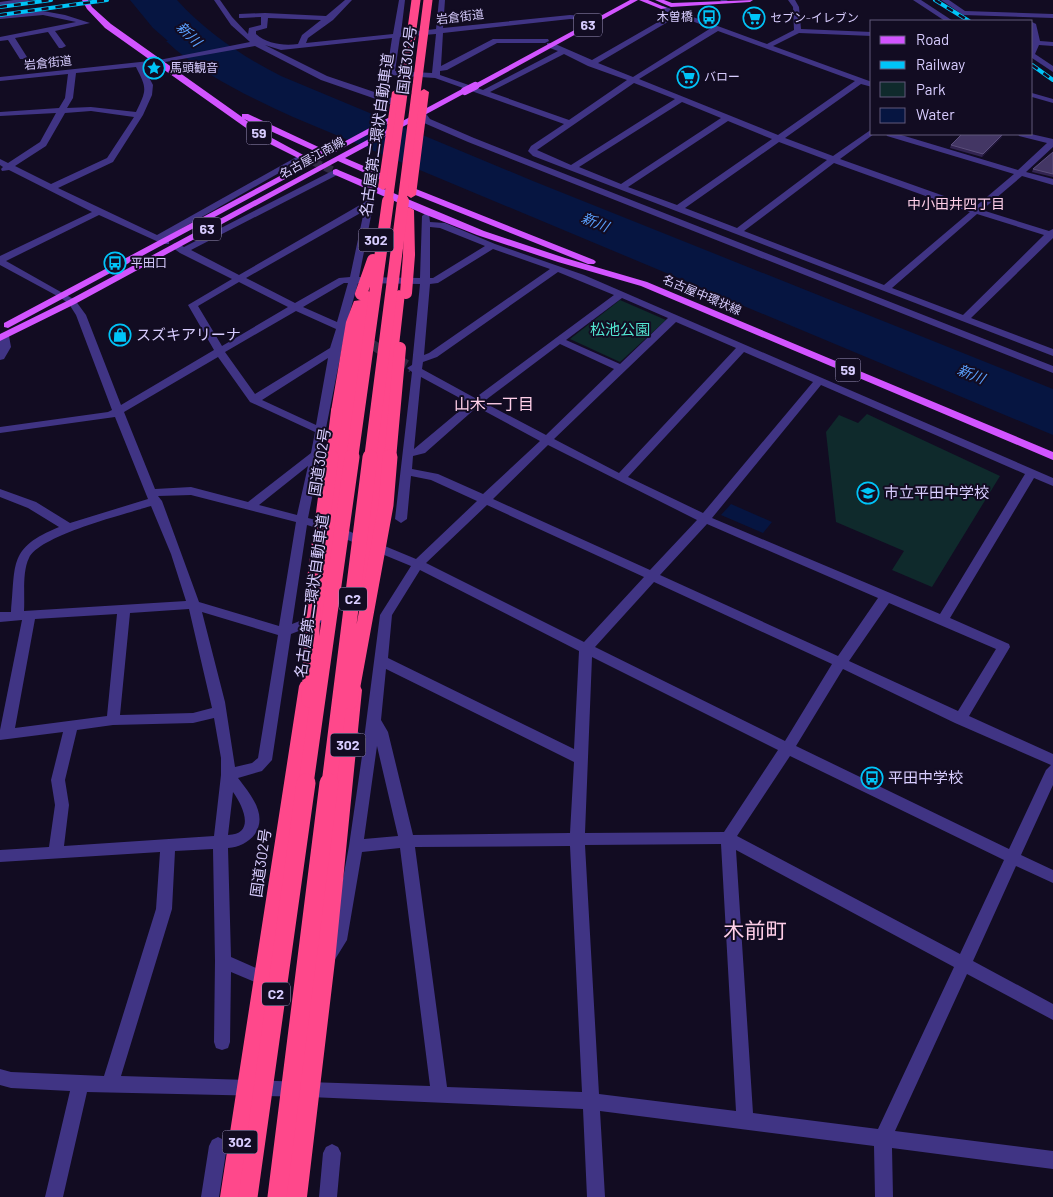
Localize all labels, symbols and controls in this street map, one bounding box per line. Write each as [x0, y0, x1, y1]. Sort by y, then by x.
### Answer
bus stop icon: 木曽橋 [697, 5, 721, 29]
street label: 岩倉街道 [435, 6, 485, 26]
supermarket icon: セブン-イレブン [742, 6, 766, 30]
place label: 木曽橋 [657, 9, 693, 23]
place label: セブン-イレブン [770, 10, 859, 24]
road number: 63 [574, 14, 602, 36]
water label: 新川 [173, 18, 207, 51]
legend [870, 20, 1033, 135]
street label: 国道302号 [393, 24, 419, 95]
text: Road [916, 30, 949, 48]
street label: 名古屋第二環状自動車道 [356, 52, 396, 218]
street label: 岩倉街道 [23, 53, 73, 71]
text: Railway [916, 55, 965, 73]
place icon: 馬頭観音 [142, 56, 166, 80]
place label: 馬頭観音 [170, 60, 218, 74]
supermarket icon: バロー [676, 65, 700, 89]
place label: バロー [704, 69, 740, 83]
text: Park [916, 80, 946, 98]
text: Water [916, 105, 955, 123]
road number: 59 [246, 122, 272, 144]
street label: 名古屋江南線 [277, 134, 346, 181]
district label: 中小田井四丁目 [907, 195, 1005, 212]
water label: 新川 [579, 208, 613, 235]
road number: 63 [193, 218, 221, 240]
road number: 302 [358, 228, 394, 252]
bus stop icon: 平田口 [103, 251, 127, 275]
place label: 平田口 [131, 255, 167, 269]
street label: 名古屋中環状線 [661, 271, 744, 317]
park label: 松池公園 [590, 320, 650, 338]
shop icon: スズキアリーナ [108, 323, 132, 347]
place label: スズキアリーナ [136, 325, 241, 343]
road number: 59 [836, 358, 860, 382]
water label: 新川 [955, 360, 989, 387]
district label: 山木一丁目 [454, 394, 534, 413]
street label: 国道302号 [305, 426, 333, 497]
school or university icon: 市立平田中学校 [856, 481, 880, 505]
place label: 市立平田中学校 [884, 483, 989, 501]
street label: 名古屋第二環状自動車道 [291, 513, 331, 679]
road number: C2 [339, 588, 367, 610]
road number: 302 [330, 734, 366, 756]
bus stop icon: 平田中学校 [860, 766, 884, 790]
place label: 平田中学校 [888, 768, 963, 786]
street label: 国道302号 [246, 827, 274, 898]
district label: 木前町 [724, 917, 787, 942]
road number: C2 [262, 982, 290, 1006]
road number: 302 [222, 1130, 258, 1154]

